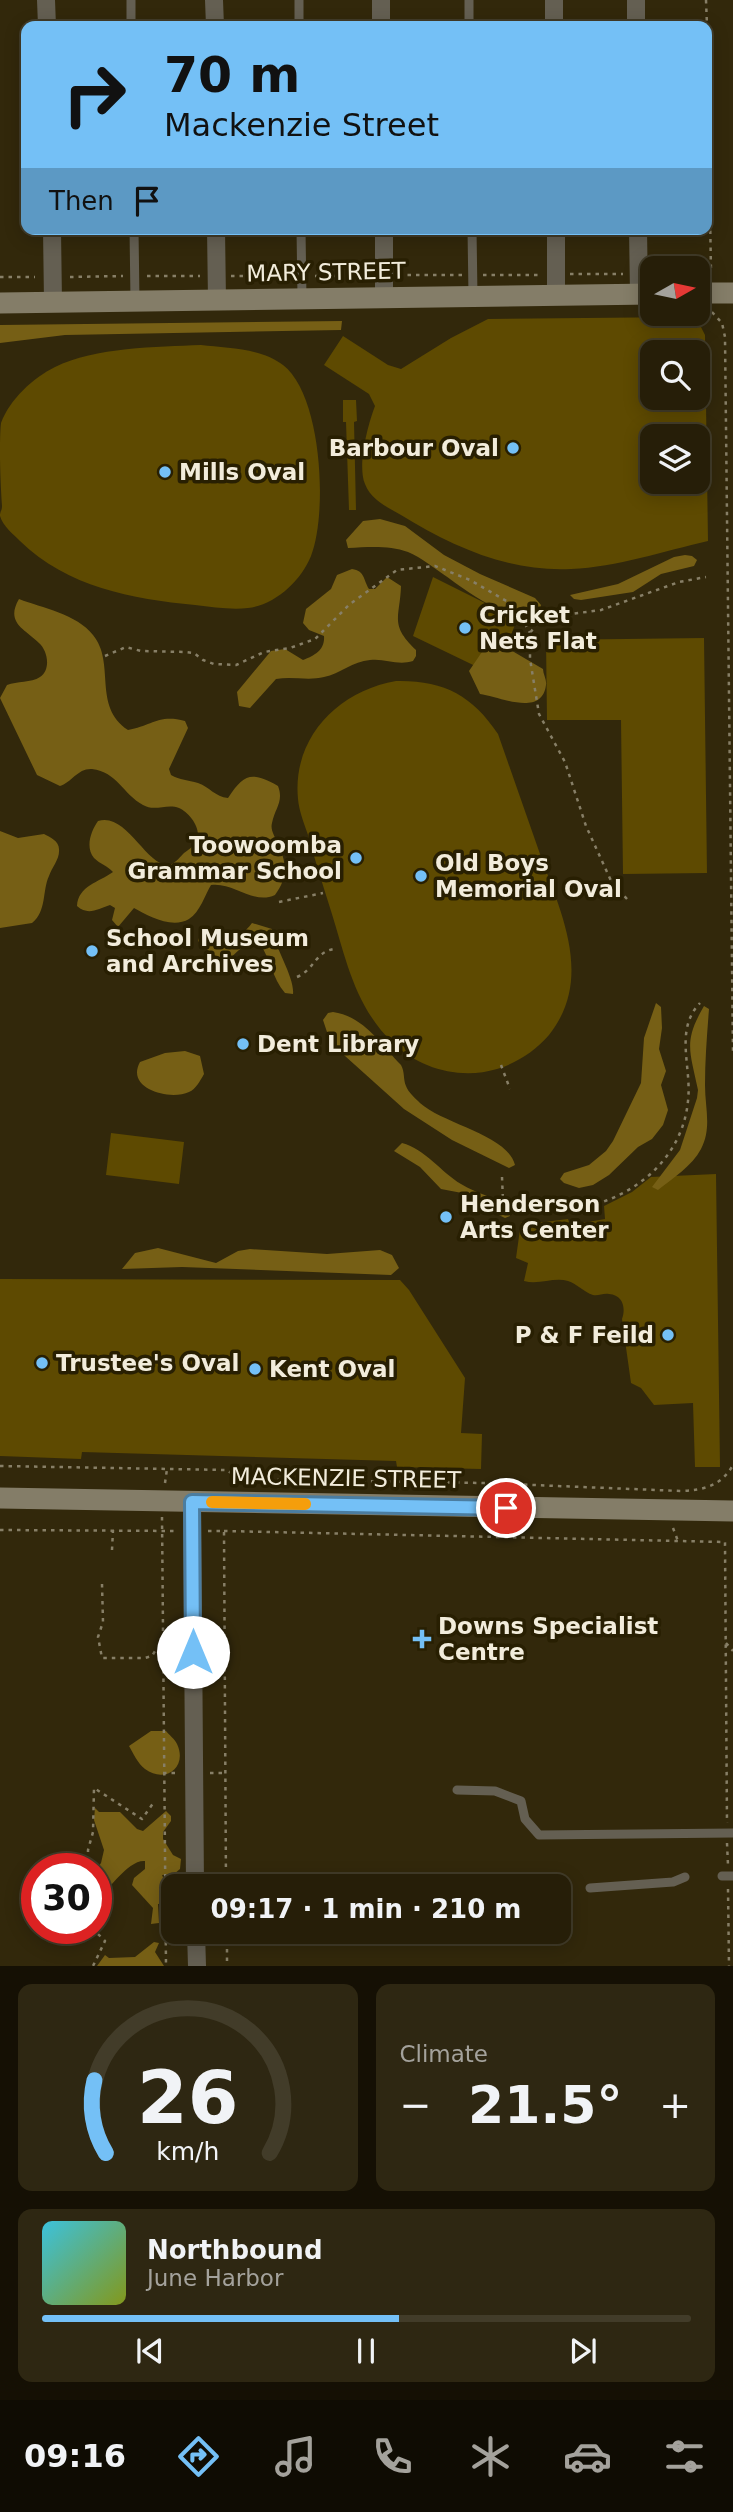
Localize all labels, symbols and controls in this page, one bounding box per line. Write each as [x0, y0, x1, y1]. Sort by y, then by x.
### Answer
text: 70 m [164, 47, 300, 104]
icon: right [49, 49, 140, 140]
text: Mackenzie Street [164, 106, 439, 144]
icon: arrive [128, 182, 166, 220]
text: Then [49, 186, 114, 216]
north arrow [640, 256, 710, 326]
map controls [640, 256, 710, 494]
street label: MARY STREET [246, 258, 407, 286]
button: search [640, 340, 710, 410]
button: layers [640, 424, 710, 494]
place label: Barbour Oval [329, 435, 499, 461]
marker: Barbour Oval [505, 440, 521, 456]
place label: Mills Oval [179, 459, 305, 485]
marker: Mills Oval [157, 464, 173, 480]
place label: Cricket Nets Flat [479, 602, 597, 654]
marker: Cricket Nets Flat [457, 620, 473, 636]
place label: Toowoomba Grammar School [127, 832, 342, 884]
marker: Toowoomba Grammar School [348, 850, 364, 866]
place label: Old Boys Memorial Oval [435, 850, 622, 902]
marker: Old Boys Memorial Oval [413, 868, 429, 884]
place label: School Museum and Archives [106, 925, 309, 977]
marker: School Museum and Archives [84, 943, 100, 959]
place label: Dent Library [257, 1031, 419, 1057]
marker: Dent Library [235, 1036, 251, 1052]
place label: Henderson Arts Center [460, 1191, 609, 1243]
marker: Henderson Arts Center [438, 1209, 454, 1225]
place label: P & F Feild [515, 1322, 654, 1348]
marker: P & F Feild [660, 1327, 676, 1343]
place label: Trustee's Oval [56, 1350, 239, 1376]
marker: Trustee's Oval [34, 1355, 50, 1371]
place label: Kent Oval [269, 1356, 395, 1382]
marker: Kent Oval [247, 1361, 263, 1377]
street label: MACKENZIE STREET [231, 1463, 462, 1493]
pin [476, 1478, 536, 1538]
icon: arrive [487, 1489, 525, 1527]
place label: Downs Specialist Centre [438, 1613, 658, 1665]
position arrow [156, 1615, 230, 1689]
marker: Downs Specialist Centre [412, 1629, 432, 1649]
speed limit sign: 30 [21, 1853, 112, 1944]
text: 09:17 · 1 min · 210 m [211, 1894, 521, 1924]
text: Climate [400, 2041, 488, 2067]
text: 26 [137, 2056, 238, 2141]
text: 21.5° [468, 2075, 622, 2135]
text: − [400, 2083, 431, 2127]
text: + [659, 2083, 691, 2127]
text: km/h [156, 2137, 219, 2166]
text: Northbound [147, 2235, 323, 2265]
text: June Harbor [147, 2265, 283, 2291]
icon: previous [131, 2332, 169, 2370]
icon: pause [347, 2332, 385, 2370]
icon: next [564, 2332, 602, 2370]
icon: directions [174, 2432, 223, 2481]
icon: music [271, 2432, 320, 2481]
icon: phone [368, 2432, 417, 2481]
icon: climate [466, 2432, 515, 2481]
icon: car [563, 2432, 612, 2481]
icon: filters [660, 2432, 709, 2481]
text: 09:16 [24, 2437, 126, 2475]

